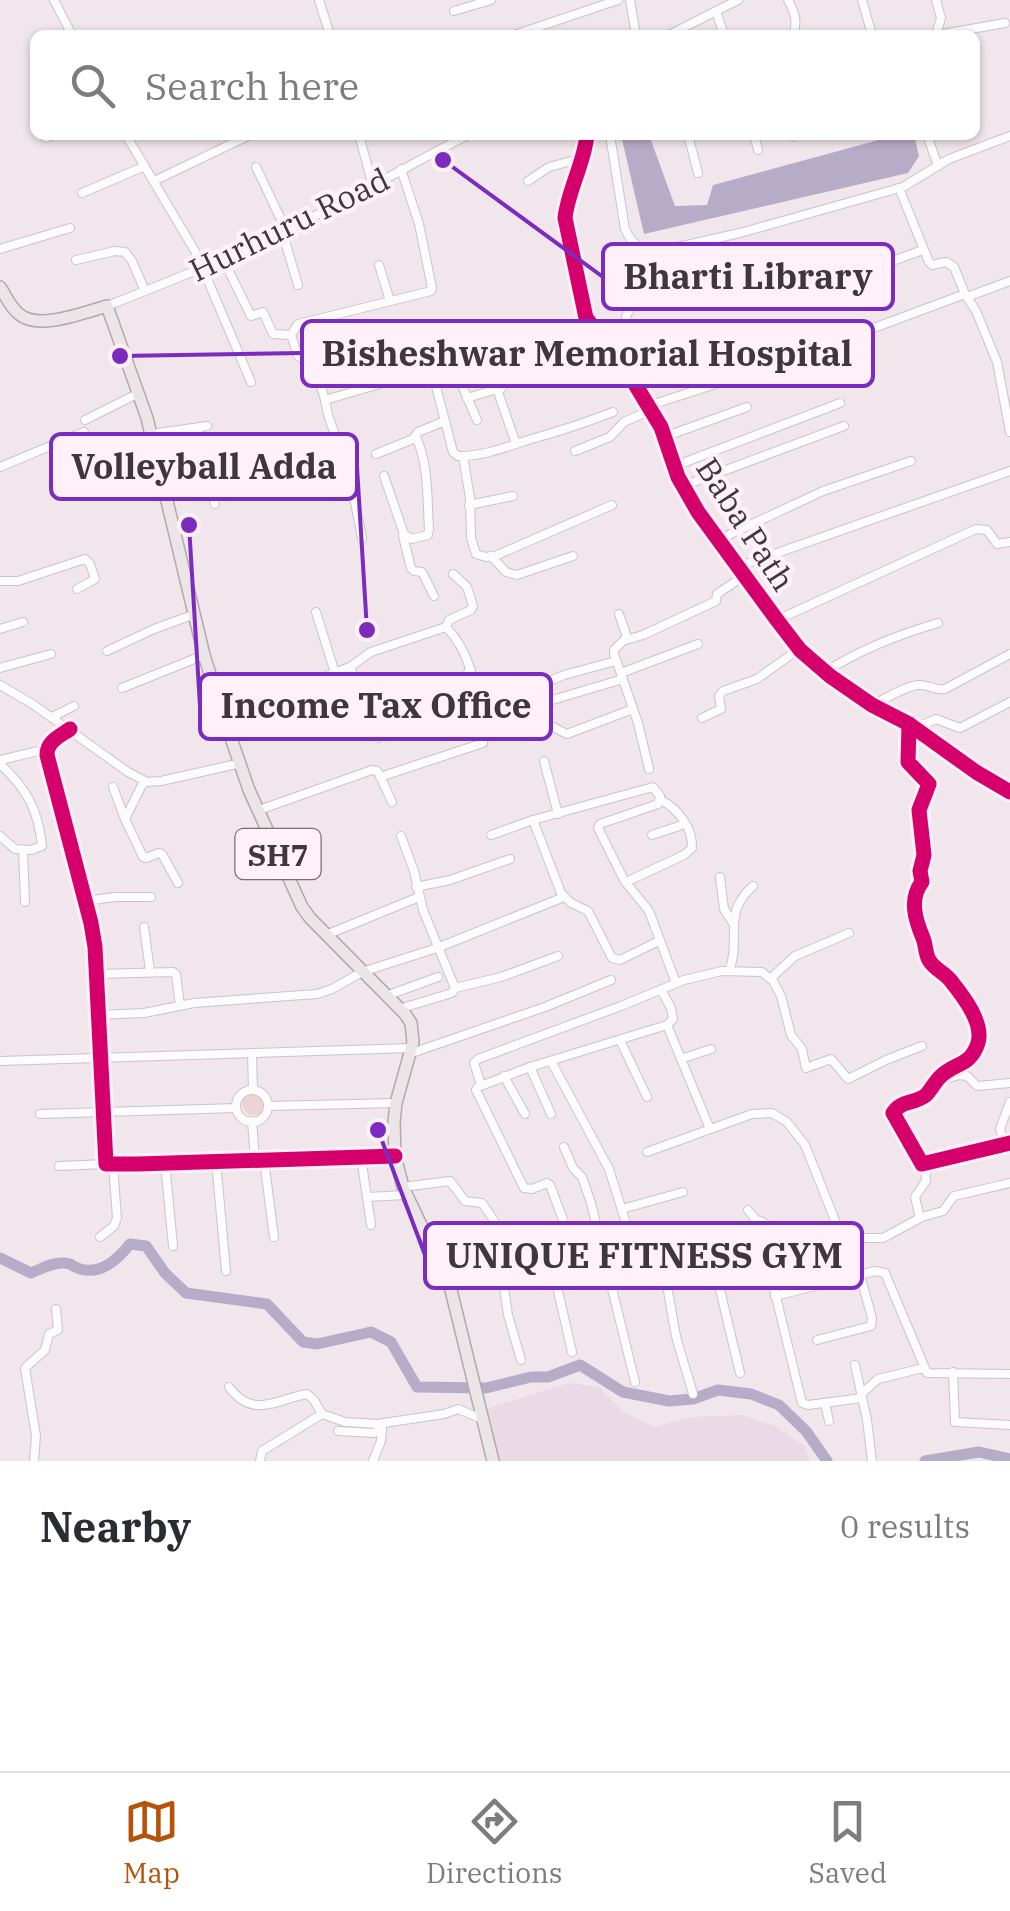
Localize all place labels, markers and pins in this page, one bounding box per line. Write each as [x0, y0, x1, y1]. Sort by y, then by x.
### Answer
callout: Bharti Library [603, 244, 893, 309]
callout: Bisheshwar Memorial Hospital [302, 321, 873, 386]
callout: Volleyball Adda [51, 434, 357, 499]
callout: Income Tax Office [200, 674, 551, 739]
callout: UNIQUE FITNESS GYM [425, 1223, 862, 1288]

